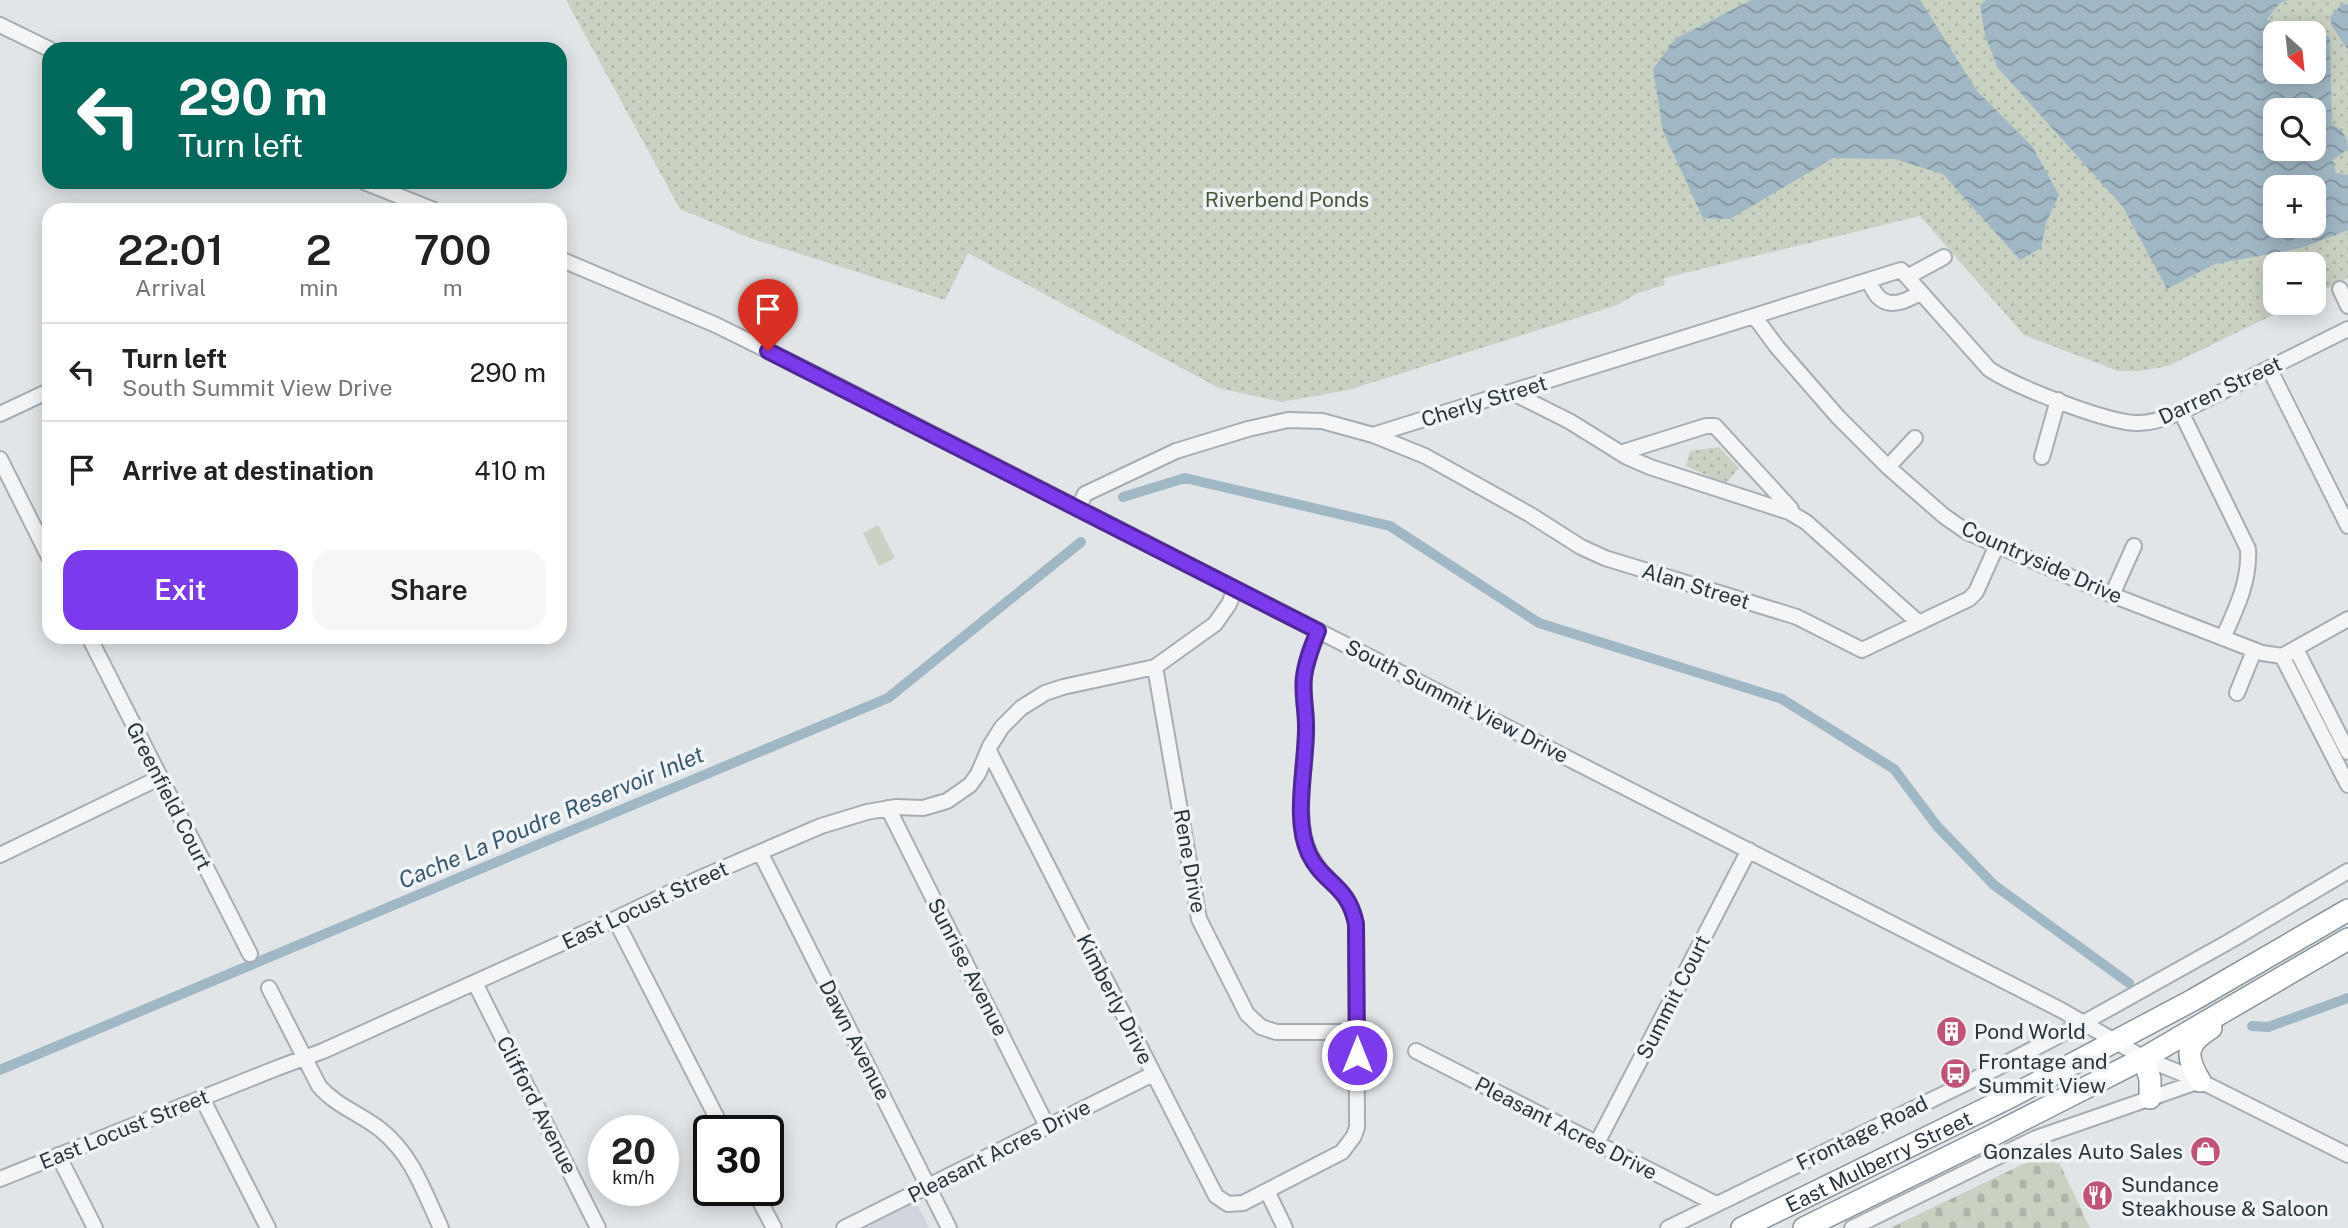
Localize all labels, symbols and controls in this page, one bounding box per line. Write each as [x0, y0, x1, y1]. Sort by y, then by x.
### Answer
north arrow [2263, 21, 2326, 84]
map controls [2263, 21, 2326, 315]
text: 290 m [178, 68, 328, 126]
icon: left [63, 70, 154, 161]
button: search [2263, 98, 2326, 161]
text: Turn left [178, 127, 303, 164]
button: + [2263, 175, 2326, 238]
park label: Riverbend Ponds [1205, 187, 1369, 212]
text: 22:01 [117, 225, 224, 274]
text: 2 [306, 225, 332, 274]
text: 700 [414, 225, 492, 274]
button: − [2263, 252, 2326, 315]
text: Arrival [135, 274, 206, 301]
text: min [299, 274, 338, 301]
text: m [443, 274, 463, 301]
pin [738, 279, 798, 351]
icon: arrive [749, 290, 787, 328]
text: Turn left [122, 343, 227, 374]
street label: Darren Street [2154, 351, 2286, 429]
icon: left [63, 353, 101, 391]
text: 290 m [470, 357, 546, 388]
street label: Cherly Street [1418, 370, 1550, 432]
text: South Summit View Drive [122, 374, 392, 401]
icon: arrive [63, 451, 101, 489]
text: Arrive at destination [122, 455, 374, 486]
text: 410 m [474, 455, 546, 486]
street label: Countryside Drive [1958, 515, 2126, 609]
button: Exit [63, 550, 298, 630]
button: Share [312, 550, 546, 630]
street label: Alan Street [1639, 558, 1753, 614]
street label: South Summit View Drive [1341, 634, 1573, 768]
street label: Greenfield Court [121, 718, 217, 874]
water label: Cache La Poudre Reservoir Inlet [394, 740, 708, 894]
street label: Rene Drive [1169, 807, 1211, 915]
street label: East Locust Street [558, 856, 732, 954]
street label: Sunrise Avenue [922, 894, 1014, 1040]
street label: Kimberly Drive [1071, 930, 1159, 1068]
street label: Summit Court [1631, 931, 1715, 1063]
street label: Dawn Avenue [814, 976, 896, 1104]
building icon: Pond World [1934, 1014, 1968, 1048]
position arrow [1320, 1018, 1394, 1092]
place label: Pond World [1974, 1019, 2086, 1044]
street label: Clifford Avenue [491, 1032, 583, 1178]
place label: Frontage and Summit View [1978, 1049, 2108, 1098]
bus stop icon: Frontage and Summit View [1938, 1056, 1972, 1090]
street label: Pleasant Acres Drive [1471, 1071, 1661, 1185]
street label: East Locust Street [36, 1084, 212, 1174]
street label: Frontage Road [1792, 1090, 1932, 1176]
street label: Pleasant Acres Drive [904, 1094, 1094, 1208]
street label: East Mulberry Street [1781, 1105, 1976, 1217]
speed limit sign: 30 [693, 1115, 784, 1206]
text: 20 [611, 1131, 656, 1172]
shop icon: Gonzales Auto Sales [2189, 1134, 2223, 1168]
place label: Gonzales Auto Sales [1983, 1139, 2183, 1164]
text: km/h [612, 1167, 655, 1188]
place label: Sundance Steakhouse & Saloon [2121, 1172, 2329, 1221]
restaurant icon: Sundance Steakhouse & Saloon [2081, 1179, 2115, 1213]

